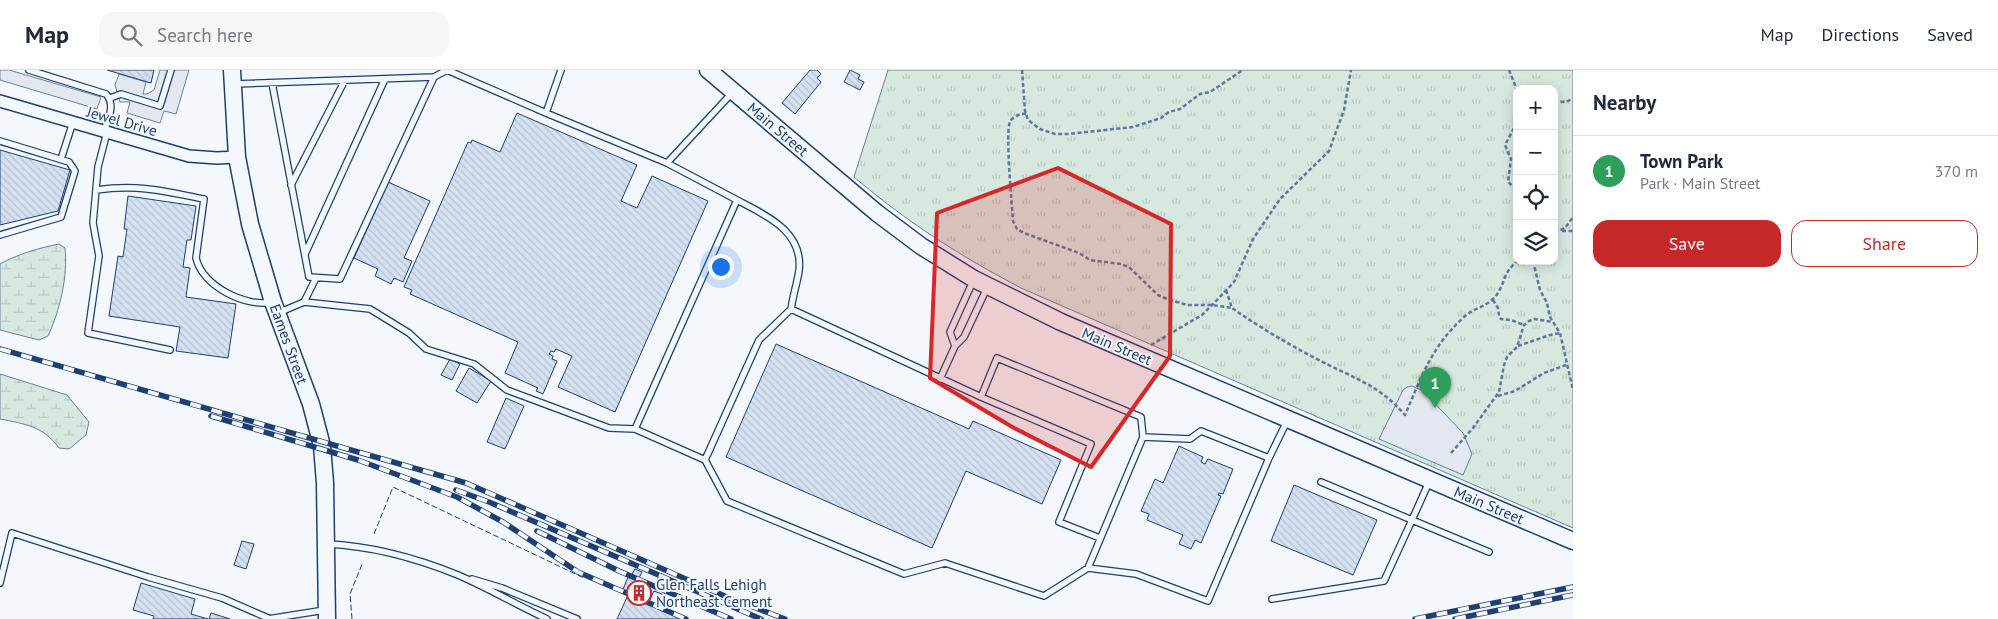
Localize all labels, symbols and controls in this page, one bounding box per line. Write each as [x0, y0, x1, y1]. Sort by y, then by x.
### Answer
search box [99, 12, 449, 57]
text: Map [25, 19, 69, 50]
icon: search [117, 21, 145, 49]
text: Search here [157, 23, 253, 47]
text: Map [1761, 23, 1793, 46]
text: Directions [1821, 23, 1899, 46]
text: Saved [1927, 23, 1973, 46]
map controls [1513, 85, 1558, 265]
button: + [1513, 85, 1558, 130]
text: Nearby [1593, 89, 1656, 116]
street label: Main Street [744, 98, 812, 160]
street label: Jewel Drive [84, 102, 159, 140]
button: − [1513, 130, 1558, 175]
text: Town Park [1640, 149, 1723, 173]
text: 1 [1604, 161, 1614, 181]
text: 370 m [1935, 161, 1978, 181]
text: Park · Main Street [1640, 173, 1761, 193]
button: locate [1513, 175, 1558, 220]
button: layers [1513, 220, 1558, 265]
button: Save [1593, 220, 1781, 267]
button: Share [1791, 220, 1978, 267]
your location [708, 254, 734, 280]
street label: Eames Street [266, 301, 312, 387]
street label: Main Street [1079, 323, 1155, 369]
pin: 1 [1419, 367, 1451, 408]
street label: Main Street [1451, 482, 1527, 528]
place label: Glen Falls Lehigh Northeast Cement [656, 575, 772, 611]
building icon: Glen Falls Lehigh Northeast Cement [626, 580, 652, 606]

